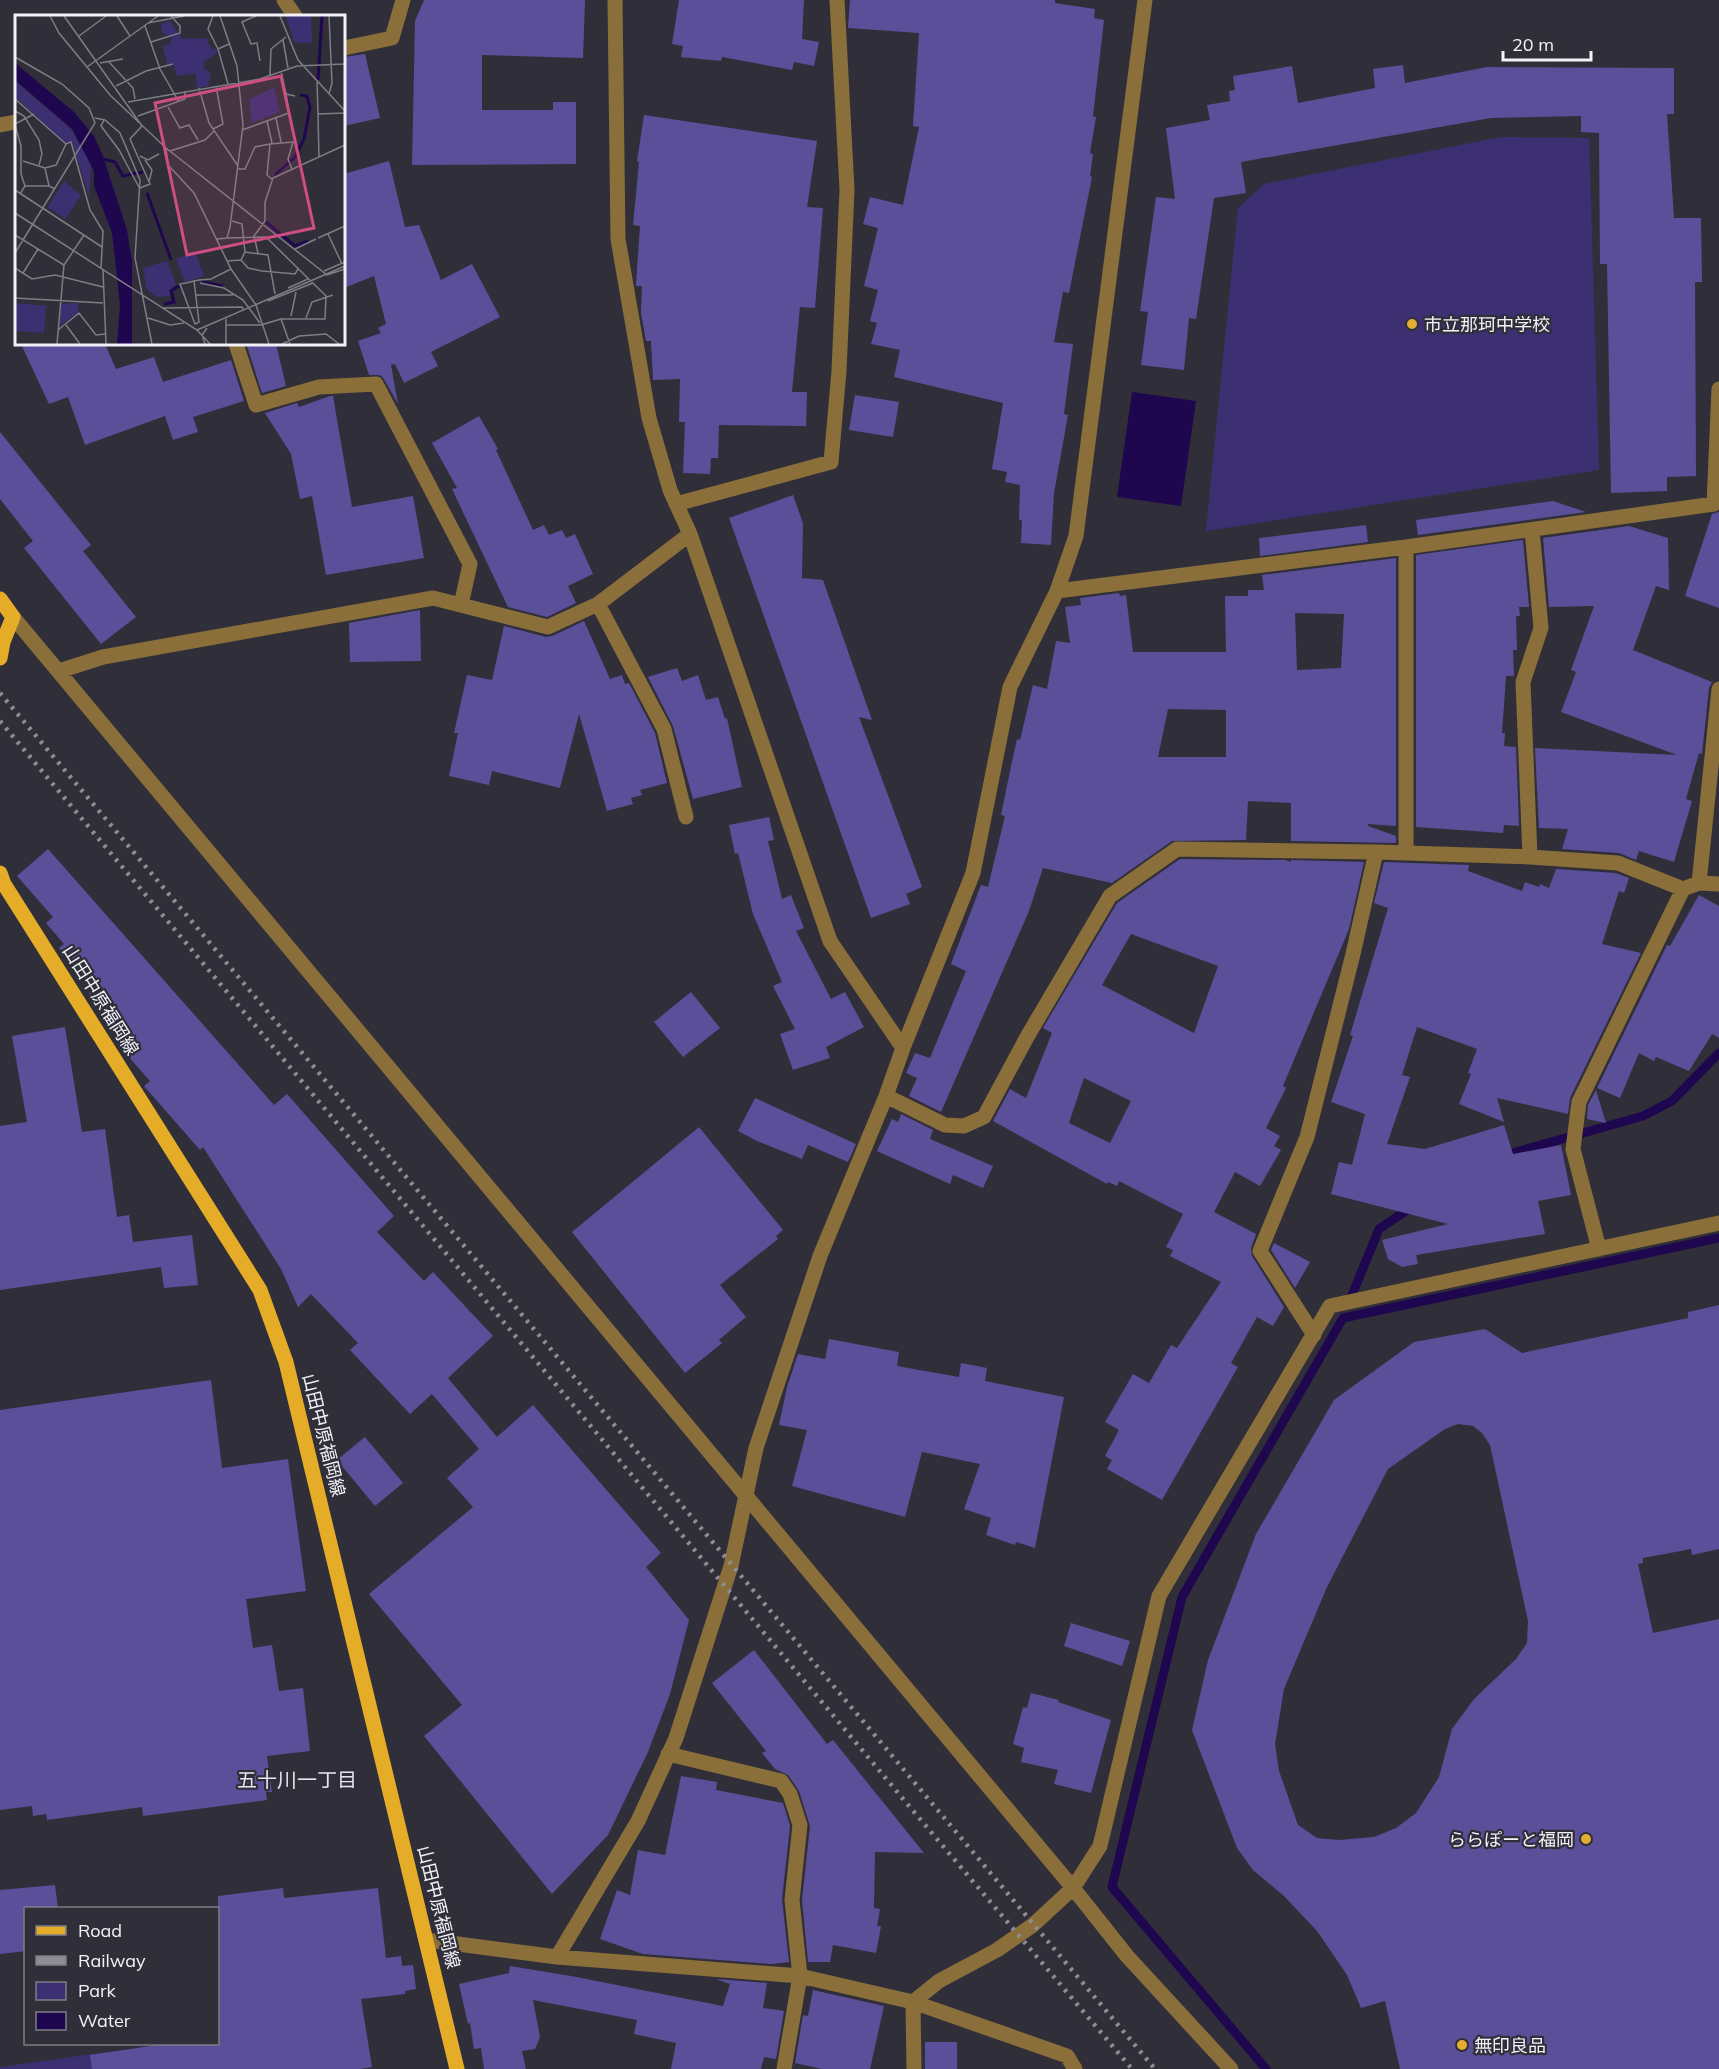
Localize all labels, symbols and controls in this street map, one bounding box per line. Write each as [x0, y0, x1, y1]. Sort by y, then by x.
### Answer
inset map [15, 15, 345, 345]
scale bar [1503, 24, 1592, 62]
text: 20 m [1512, 33, 1554, 56]
place label: 市立那珂中学校 [1424, 313, 1550, 336]
marker: 市立那珂中学校 [1405, 317, 1419, 331]
street label: 山田中原福岡線 [58, 940, 144, 1060]
street label: 山田中原福岡線 [298, 1371, 350, 1499]
district label: 五十川一丁目 [237, 1767, 357, 1792]
place label: ららぽーと福岡 [1448, 1828, 1574, 1851]
marker: ららぽーと福岡 [1579, 1832, 1593, 1846]
street label: 山田中原福岡線 [413, 1843, 465, 1971]
legend [24, 1907, 219, 2045]
text: Road [78, 1919, 122, 1942]
text: Railway [78, 1949, 146, 1972]
text: Park [78, 1979, 117, 2002]
text: Water [78, 2009, 131, 2032]
place label: 無印良品 [1474, 2034, 1546, 2057]
marker: 無印良品 [1455, 2038, 1469, 2052]

